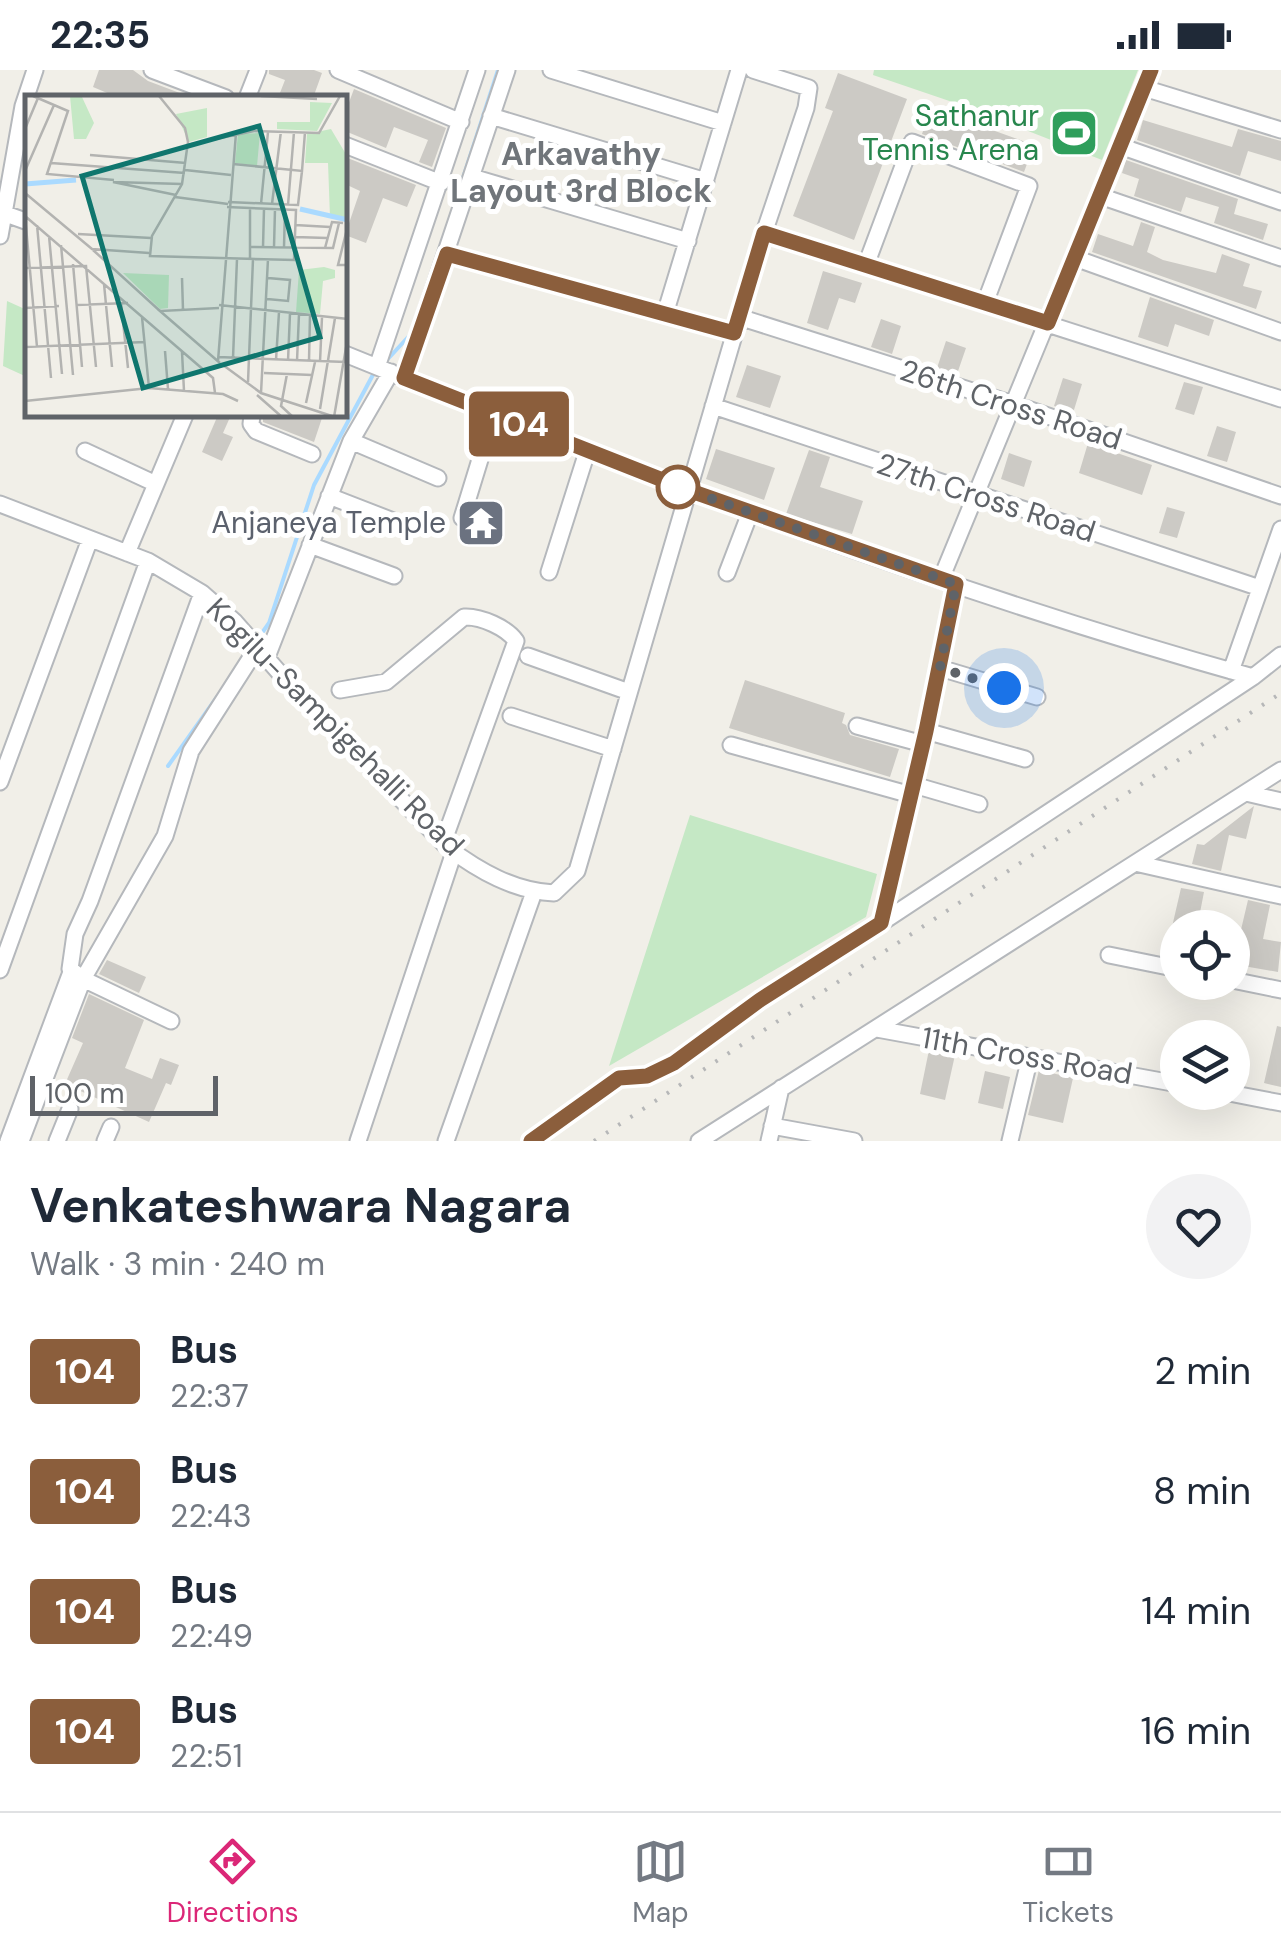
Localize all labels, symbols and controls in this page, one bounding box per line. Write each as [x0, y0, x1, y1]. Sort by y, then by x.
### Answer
text: 22:35 [50, 10, 150, 60]
inset map [25, 95, 348, 418]
place label: Sathanur Tennis Arena [862, 96, 1039, 169]
sports icon: Sathanur Tennis Arena [1048, 107, 1100, 159]
district label: Arkavathy Layout 3rd Block [450, 133, 712, 212]
street label: 26th Cross Road [895, 350, 1127, 459]
line badge: 104 [462, 392, 576, 456]
text: 104 [489, 401, 549, 447]
street label: 27th Cross Road [872, 444, 1100, 551]
unlabelled marker [657, 466, 699, 508]
temple icon: Anjaneya Temple [455, 497, 507, 549]
place label: Anjaneya Temple [211, 503, 446, 542]
street label: Kogilu-Sampigehalli Road [198, 589, 473, 864]
your location [979, 663, 1029, 713]
map controls [1160, 910, 1250, 1110]
button: locate [1160, 910, 1250, 1000]
street label: 11th Cross Road [919, 1018, 1136, 1093]
button: layers [1160, 1020, 1250, 1110]
scale bar [30, 1071, 218, 1116]
text: 100 m [45, 1075, 124, 1112]
text: Venkateshwara Nagara [30, 1174, 571, 1237]
button: heart [1146, 1174, 1251, 1279]
text: Walk · 3 min · 240 m [30, 1243, 325, 1285]
text: Bus [170, 1325, 238, 1375]
text: 2 min [1154, 1346, 1251, 1396]
text: 104 [55, 1348, 115, 1394]
text: 22:37 [170, 1375, 249, 1417]
text: Bus [170, 1445, 238, 1495]
text: 8 min [1153, 1466, 1251, 1516]
text: 104 [55, 1468, 115, 1514]
text: 22:43 [170, 1495, 252, 1537]
text: Bus [170, 1565, 238, 1615]
text: 14 min [1141, 1586, 1251, 1636]
text: 104 [55, 1588, 115, 1634]
text: 22:49 [170, 1615, 253, 1657]
text: Bus [170, 1685, 238, 1735]
text: 16 min [1140, 1706, 1251, 1756]
text: 104 [55, 1708, 115, 1754]
text: 22:51 [170, 1735, 243, 1777]
tab: Directions [167, 1834, 299, 1931]
tab: Map [632, 1834, 689, 1931]
tab: Tickets [1022, 1834, 1114, 1931]

